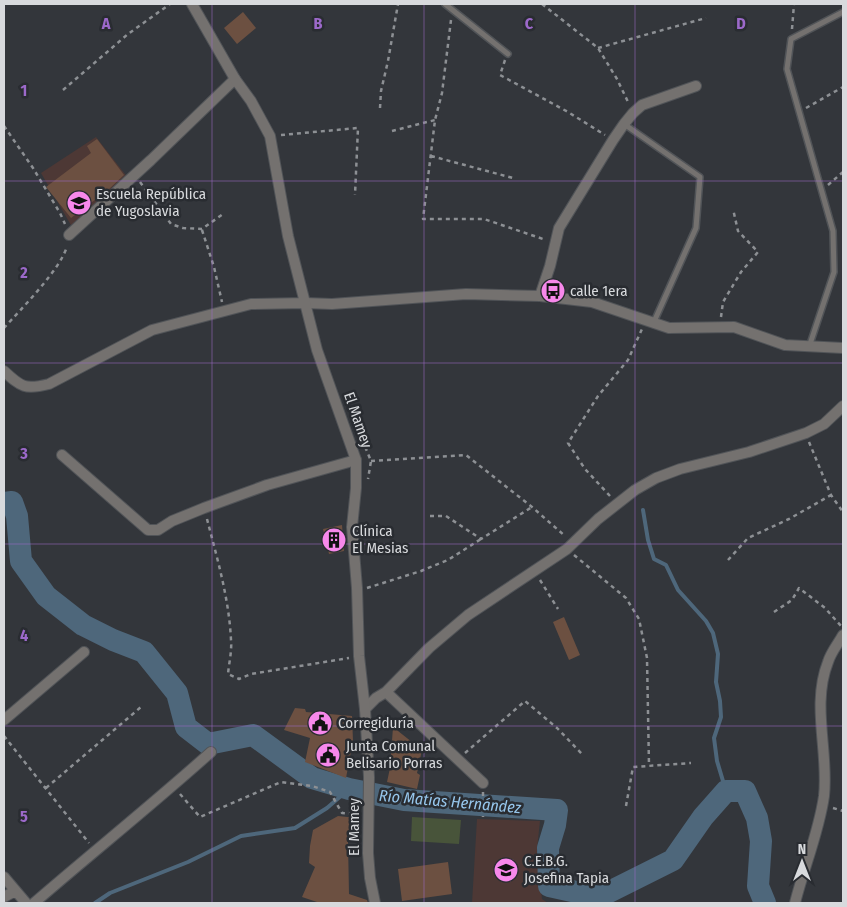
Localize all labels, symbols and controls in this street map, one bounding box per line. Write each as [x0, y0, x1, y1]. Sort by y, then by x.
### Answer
text: A [101, 14, 111, 33]
text: B [314, 14, 323, 33]
text: C [525, 14, 534, 33]
text: D [736, 14, 746, 33]
text: 1 [21, 81, 27, 100]
place label: Escuela República de Yugoslavia [96, 185, 206, 220]
school or university icon: Escuela República de Yugoslavia [66, 190, 92, 216]
text: 2 [19, 263, 28, 282]
bus stop icon: calle 1era [540, 278, 566, 304]
place label: calle 1era [570, 282, 628, 300]
street label: El Mamey [340, 390, 376, 451]
text: 3 [19, 444, 28, 463]
place label: Clínica El Mesias [352, 522, 408, 557]
building icon: Clínica El Mesias [321, 527, 347, 553]
text: 4 [20, 626, 28, 645]
public building icon: Corregiduría [307, 710, 333, 736]
place label: Corregiduría [338, 714, 414, 732]
place label: Junta Comunal Belisario Porras [346, 737, 442, 772]
public building icon: Junta Comunal Belisario Porras [315, 742, 341, 768]
water label: Río Matías Hernández [378, 786, 522, 817]
street label: El Mamey [345, 798, 363, 856]
text: 5 [20, 807, 28, 826]
north arrow [777, 837, 827, 887]
text: N [798, 841, 806, 858]
place label: C.E.B.G. Josefina Tapia [524, 852, 609, 887]
school or university icon: C.E.B.G. Josefina Tapia [493, 857, 519, 883]

